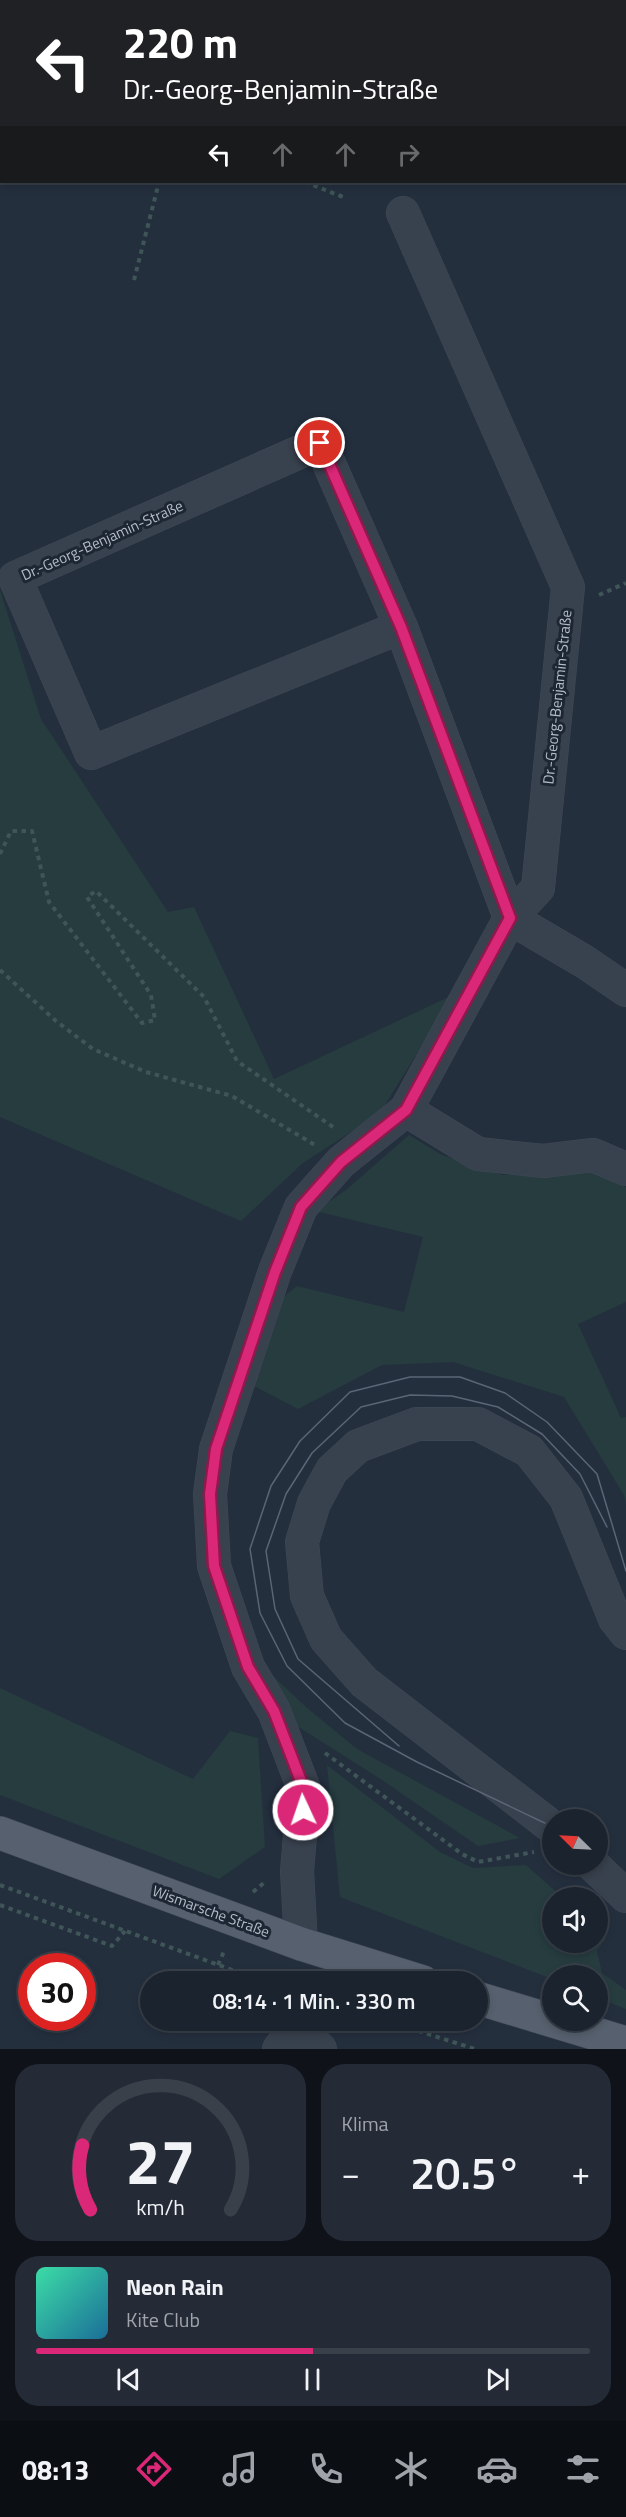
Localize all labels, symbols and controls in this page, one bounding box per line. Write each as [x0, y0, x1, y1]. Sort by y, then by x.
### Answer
text: 220 m [123, 10, 238, 74]
icon: left [24, 24, 102, 102]
text: Dr.-Georg-Benjamin-Straße [123, 68, 438, 109]
icon: left [203, 138, 236, 171]
icon: ahead [266, 138, 299, 171]
icon: ahead [329, 138, 362, 171]
icon: right [392, 138, 425, 171]
pin [294, 417, 345, 468]
icon: arrive [303, 426, 336, 459]
street label: Dr.-Georg-Benjamin-Straße [17, 494, 187, 586]
street label: Dr.-Georg-Benjamin-Straße [536, 609, 578, 785]
position arrow [271, 1778, 335, 1842]
north arrow [542, 1809, 608, 1875]
map controls [542, 1809, 608, 2031]
street label: Wismarsche Straße [149, 1879, 273, 1943]
button: sound [542, 1887, 608, 1953]
speed limit sign: 30 [18, 1953, 96, 2031]
button: search [542, 1965, 608, 2031]
text: 08:14 · 1 Min. · 330 m [212, 1984, 416, 2018]
text: Klima [342, 2108, 389, 2139]
text: 27 [125, 2113, 195, 2208]
text: 20.5° [410, 2138, 522, 2206]
text: − [342, 2148, 360, 2198]
text: + [572, 2148, 590, 2198]
text: km/h [136, 2191, 185, 2223]
text: Neon Rain [126, 2270, 224, 2304]
text: Kite Club [126, 2304, 200, 2335]
icon: previous [112, 2363, 145, 2396]
icon: pause [296, 2363, 329, 2396]
icon: next [481, 2363, 514, 2396]
icon: directions [133, 2448, 175, 2490]
icon: music [219, 2448, 261, 2490]
icon: phone [305, 2448, 347, 2490]
icon: climate [390, 2448, 432, 2490]
icon: car [476, 2448, 518, 2490]
icon: filters [562, 2448, 604, 2490]
text: 08:13 [22, 2449, 89, 2490]

